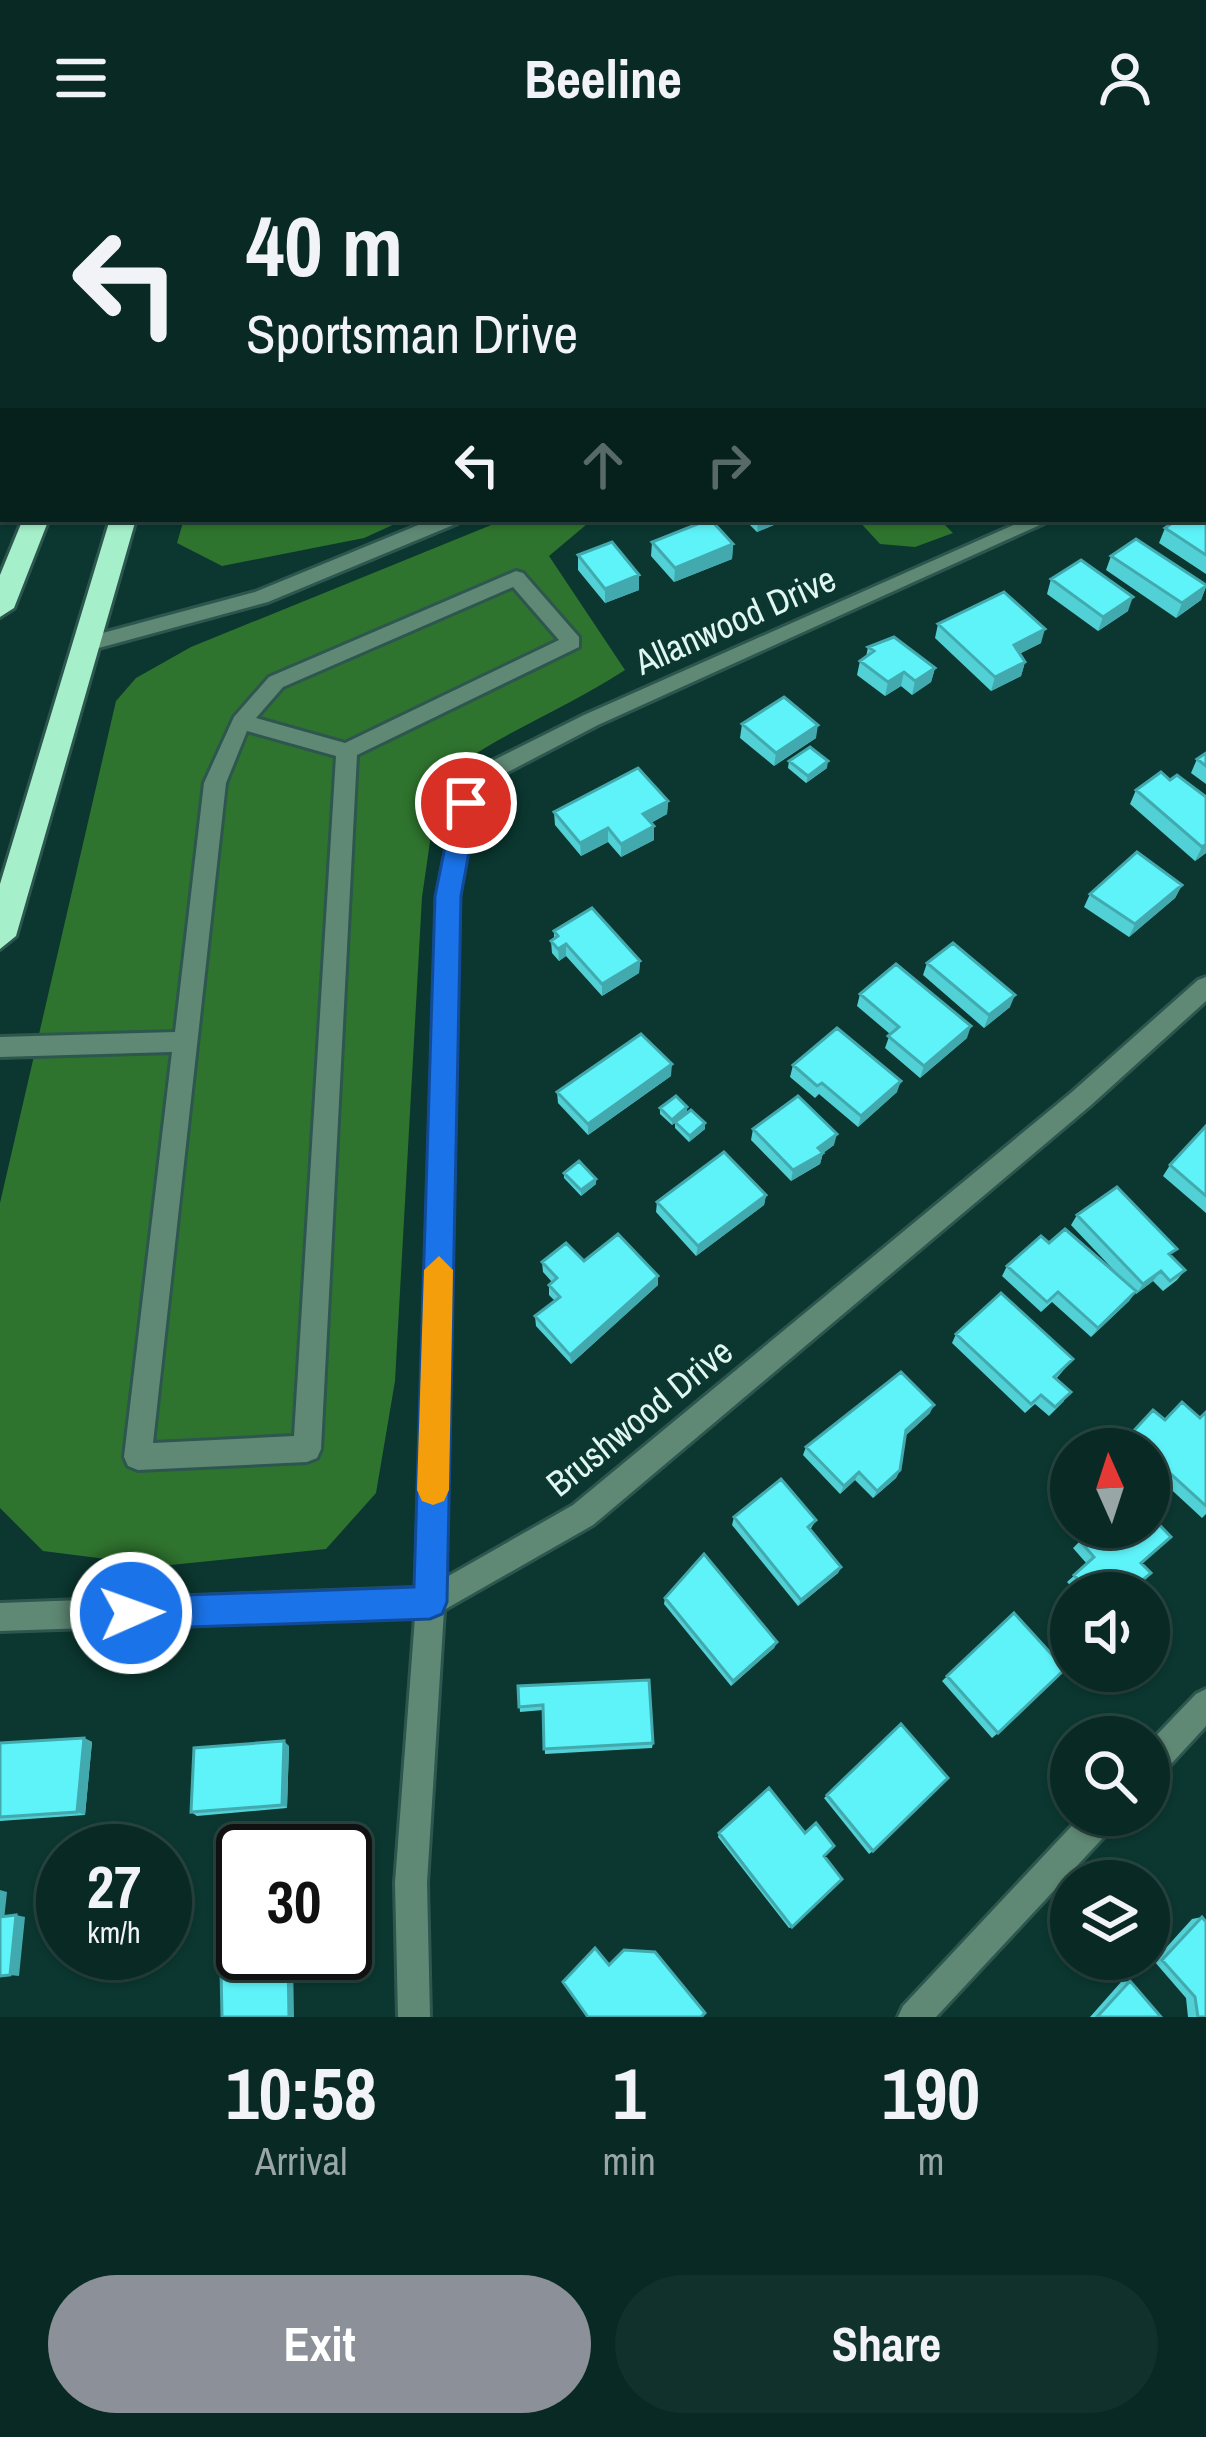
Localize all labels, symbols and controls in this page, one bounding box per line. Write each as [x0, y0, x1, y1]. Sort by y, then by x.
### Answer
text: Beeline [524, 42, 682, 115]
icon: menu [48, 45, 114, 111]
icon: person [1092, 45, 1158, 111]
text: 40 m [246, 189, 403, 302]
icon: left [48, 204, 204, 360]
text: Sportsman Drive [246, 297, 578, 370]
icon: left [444, 432, 510, 498]
icon: ahead [570, 432, 636, 498]
icon: right [696, 432, 762, 498]
street label: Allanwood Drive [626, 554, 843, 686]
pin [415, 752, 517, 854]
icon: arrive [433, 770, 499, 836]
street label: Brushwood Drive [536, 1327, 742, 1507]
north arrow [1050, 1428, 1170, 1548]
map controls [1050, 1428, 1170, 1980]
position arrow [68, 1550, 194, 1676]
button: sound [1050, 1572, 1170, 1692]
button: search [1050, 1716, 1170, 1836]
speed limit sign: 30 [216, 1824, 372, 1980]
text: 27 [87, 1846, 141, 1927]
button: layers [1050, 1860, 1170, 1980]
text: km/h [87, 1912, 141, 1952]
text: 10:58 [226, 2044, 377, 2141]
text: 1 [613, 2044, 646, 2141]
text: 190 [882, 2044, 980, 2141]
text: Arrival [255, 2135, 347, 2187]
text: min [603, 2135, 656, 2187]
text: m [918, 2135, 944, 2187]
button: Exit [48, 2275, 591, 2413]
button: Share [615, 2275, 1158, 2413]

